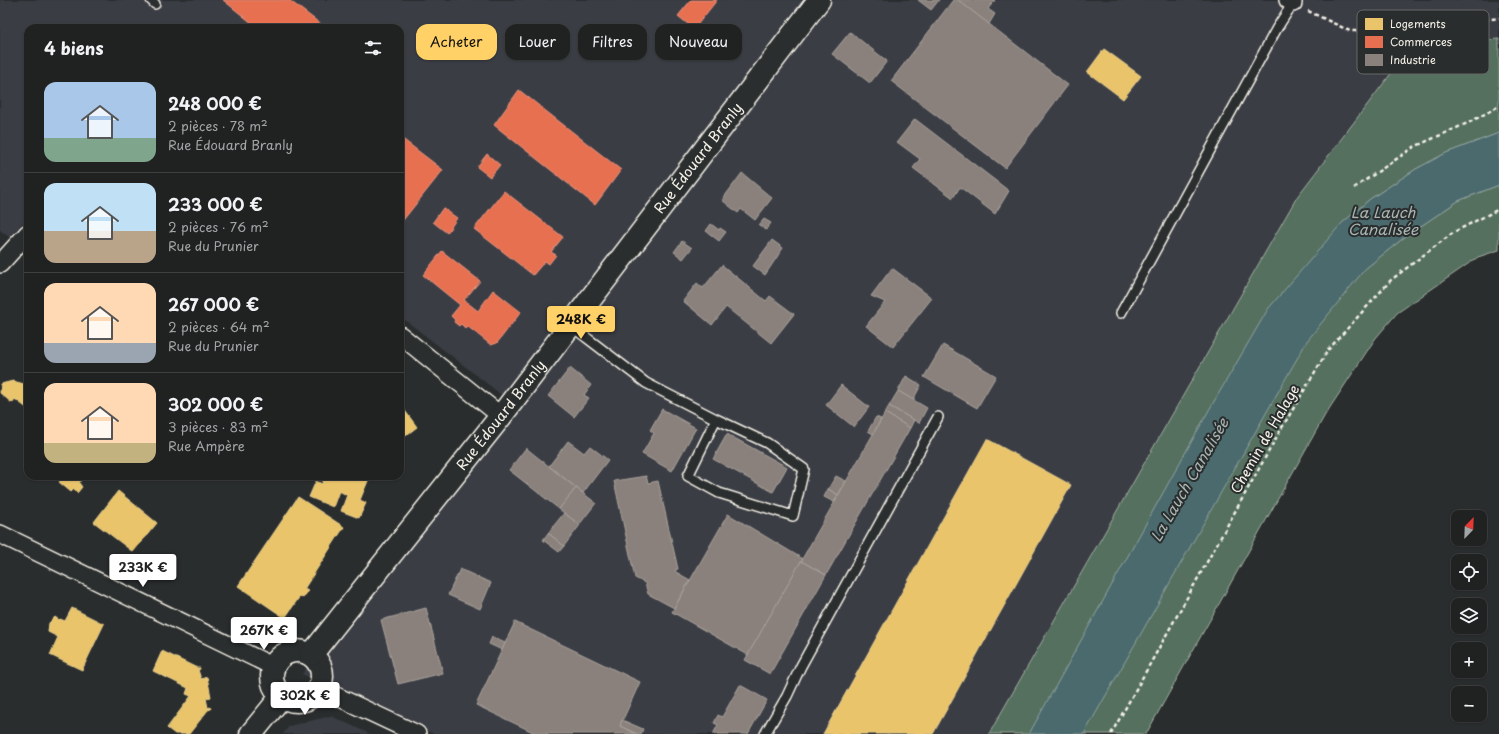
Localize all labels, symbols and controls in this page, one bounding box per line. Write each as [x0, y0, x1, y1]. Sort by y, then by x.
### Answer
legend [1357, 10, 1489, 74]
text: Logements [1390, 15, 1446, 32]
chip: Acheter [416, 24, 497, 60]
chip: Louer [505, 24, 570, 60]
chip: Filtres [578, 24, 647, 60]
chip: Nouveau [655, 24, 742, 60]
text: Commerces [1390, 33, 1452, 50]
text: 4 biens [44, 35, 104, 61]
icon: filters [362, 37, 384, 59]
text: Industrie [1390, 51, 1436, 68]
text: 248 000 € [168, 90, 262, 116]
icon: home [76, 98, 124, 146]
street label: Rue Édouard Branly [649, 98, 747, 218]
text: 2 pièces · 78 m² [168, 116, 268, 135]
text: Rue Édouard Branly [168, 135, 293, 154]
text: 233 000 € [168, 191, 263, 217]
icon: home [76, 199, 124, 247]
water label: La Lauch Canalisée [1348, 200, 1419, 240]
text: 2 pièces · 76 m² [168, 217, 269, 236]
text: Rue du Prunier [168, 236, 259, 255]
text: 267 000 € [168, 291, 259, 317]
icon: home [76, 299, 124, 347]
pin: 248K € [548, 306, 614, 340]
text: 248K € [556, 309, 606, 328]
text: 2 pièces · 64 m² [168, 317, 270, 336]
text: Rue du Prunier [168, 336, 259, 355]
street label: Rue Édouard Branly [451, 355, 550, 474]
street label: Chemin de Halage [1225, 380, 1304, 497]
text: 302 000 € [168, 391, 263, 417]
icon: home [76, 399, 124, 447]
water label: La Lauch Canalisée [1144, 412, 1234, 546]
text: 3 pièces · 83 m² [168, 417, 269, 436]
text: Rue Ampère [168, 436, 245, 455]
north arrow [1451, 510, 1487, 546]
map controls [1451, 510, 1487, 722]
pin: 233K € [110, 554, 176, 588]
button: locate [1451, 554, 1487, 590]
text: 233K € [118, 557, 168, 576]
button: layers [1451, 598, 1487, 634]
pin: 267K € [231, 617, 297, 651]
text: 267K € [240, 620, 288, 639]
button: + [1451, 642, 1487, 678]
pin: 302K € [272, 682, 338, 716]
text: 302K € [280, 685, 330, 704]
button: − [1451, 686, 1487, 722]

